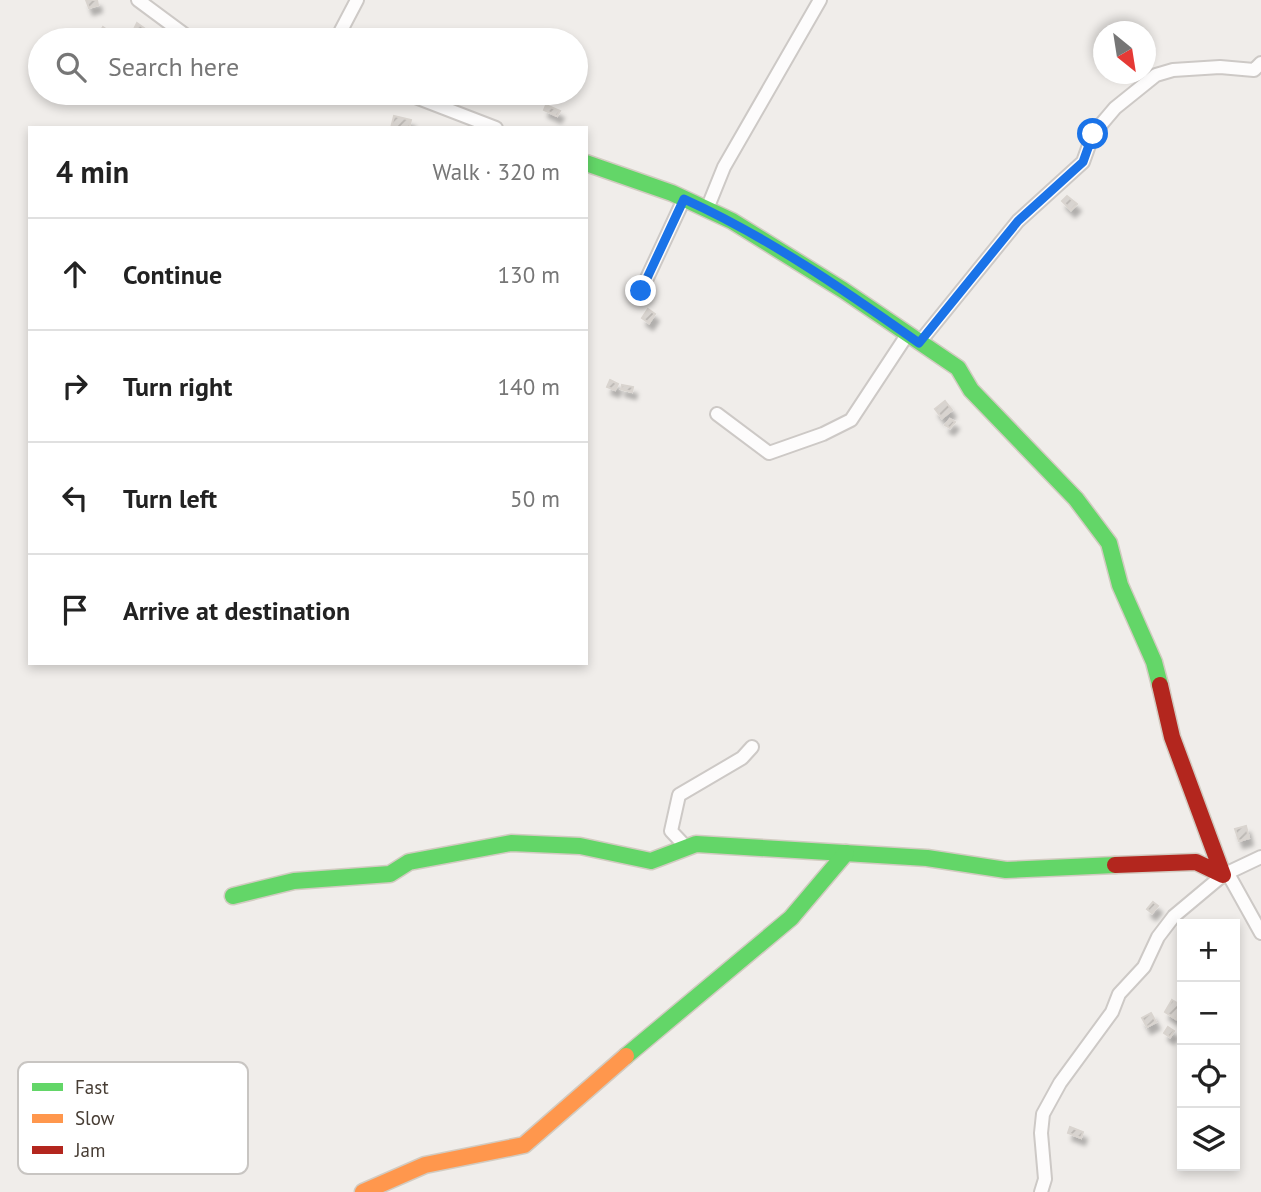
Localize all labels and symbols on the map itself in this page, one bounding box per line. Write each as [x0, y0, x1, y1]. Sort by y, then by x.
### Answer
north arrow [1093, 21, 1156, 84]
route start [1077, 118, 1108, 149]
route end [625, 275, 656, 306]
legend [18, 1062, 248, 1174]
text: Fast [75, 1075, 109, 1099]
text: Slow [75, 1106, 115, 1130]
text: Jam [74, 1138, 105, 1162]

